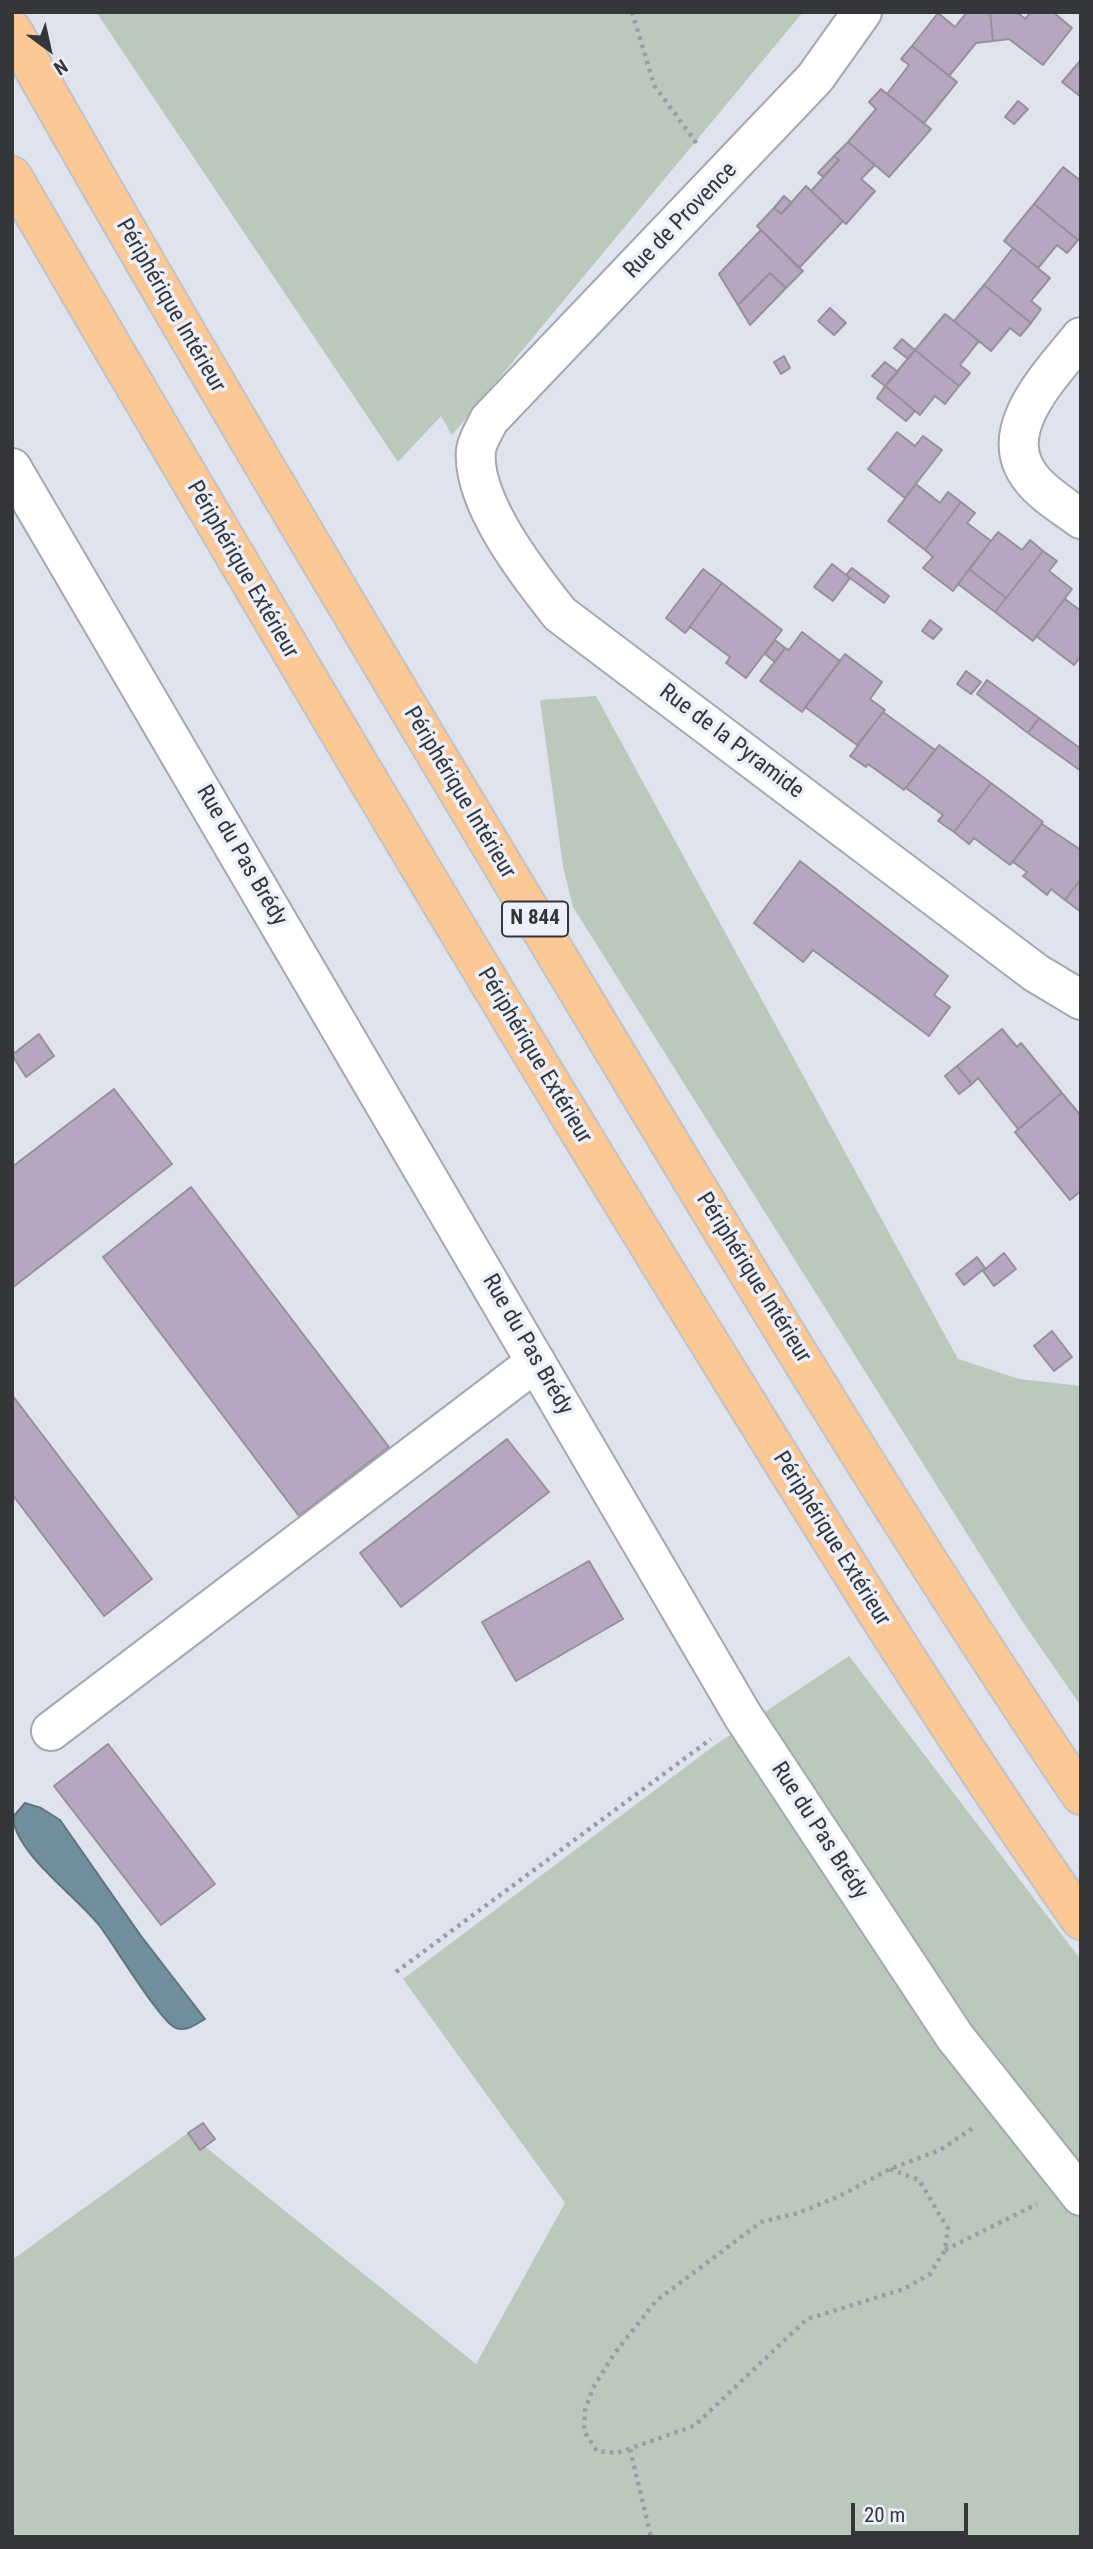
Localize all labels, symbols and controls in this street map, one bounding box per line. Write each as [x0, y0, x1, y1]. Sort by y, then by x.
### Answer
north arrow [14, 14, 84, 84]
text: N [50, 54, 72, 80]
street label: Rue de Provence [619, 157, 743, 285]
street label: Périphérique Intérieur [109, 214, 231, 398]
street label: Périphérique Extérieur [180, 476, 304, 664]
street label: Rue de la Pyramide [653, 679, 809, 805]
street label: Périphérique Intérieur [397, 702, 521, 884]
street label: Rue du Pas Brédy [190, 781, 292, 931]
road number: N 844 [502, 902, 568, 936]
street label: Périphérique Extérieur [471, 963, 597, 1149]
street label: Périphérique Intérieur [689, 1188, 817, 1368]
street label: Rue du Pas Brédy [476, 1270, 578, 1420]
street label: Périphérique Extérieur [766, 1447, 896, 1631]
street label: Rue du Pas Brédy [764, 1757, 874, 1905]
scale bar [855, 2490, 972, 2534]
text: 20 m [864, 2503, 905, 2527]

